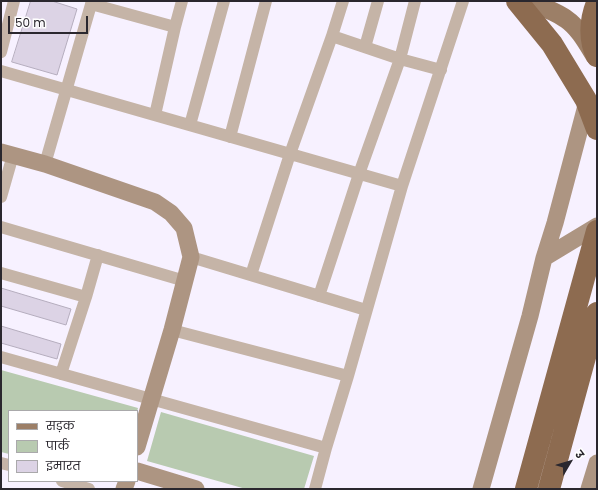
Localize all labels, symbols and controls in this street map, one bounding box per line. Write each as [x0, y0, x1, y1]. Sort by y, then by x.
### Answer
scale bar [10, 8, 90, 34]
text: 50 m [15, 14, 46, 31]
legend [8, 410, 138, 482]
text: सड़क [46, 417, 75, 434]
text: पार्क [46, 437, 69, 454]
north arrow [550, 442, 590, 482]
text: उ [571, 447, 588, 462]
text: इमारत [46, 457, 81, 474]

